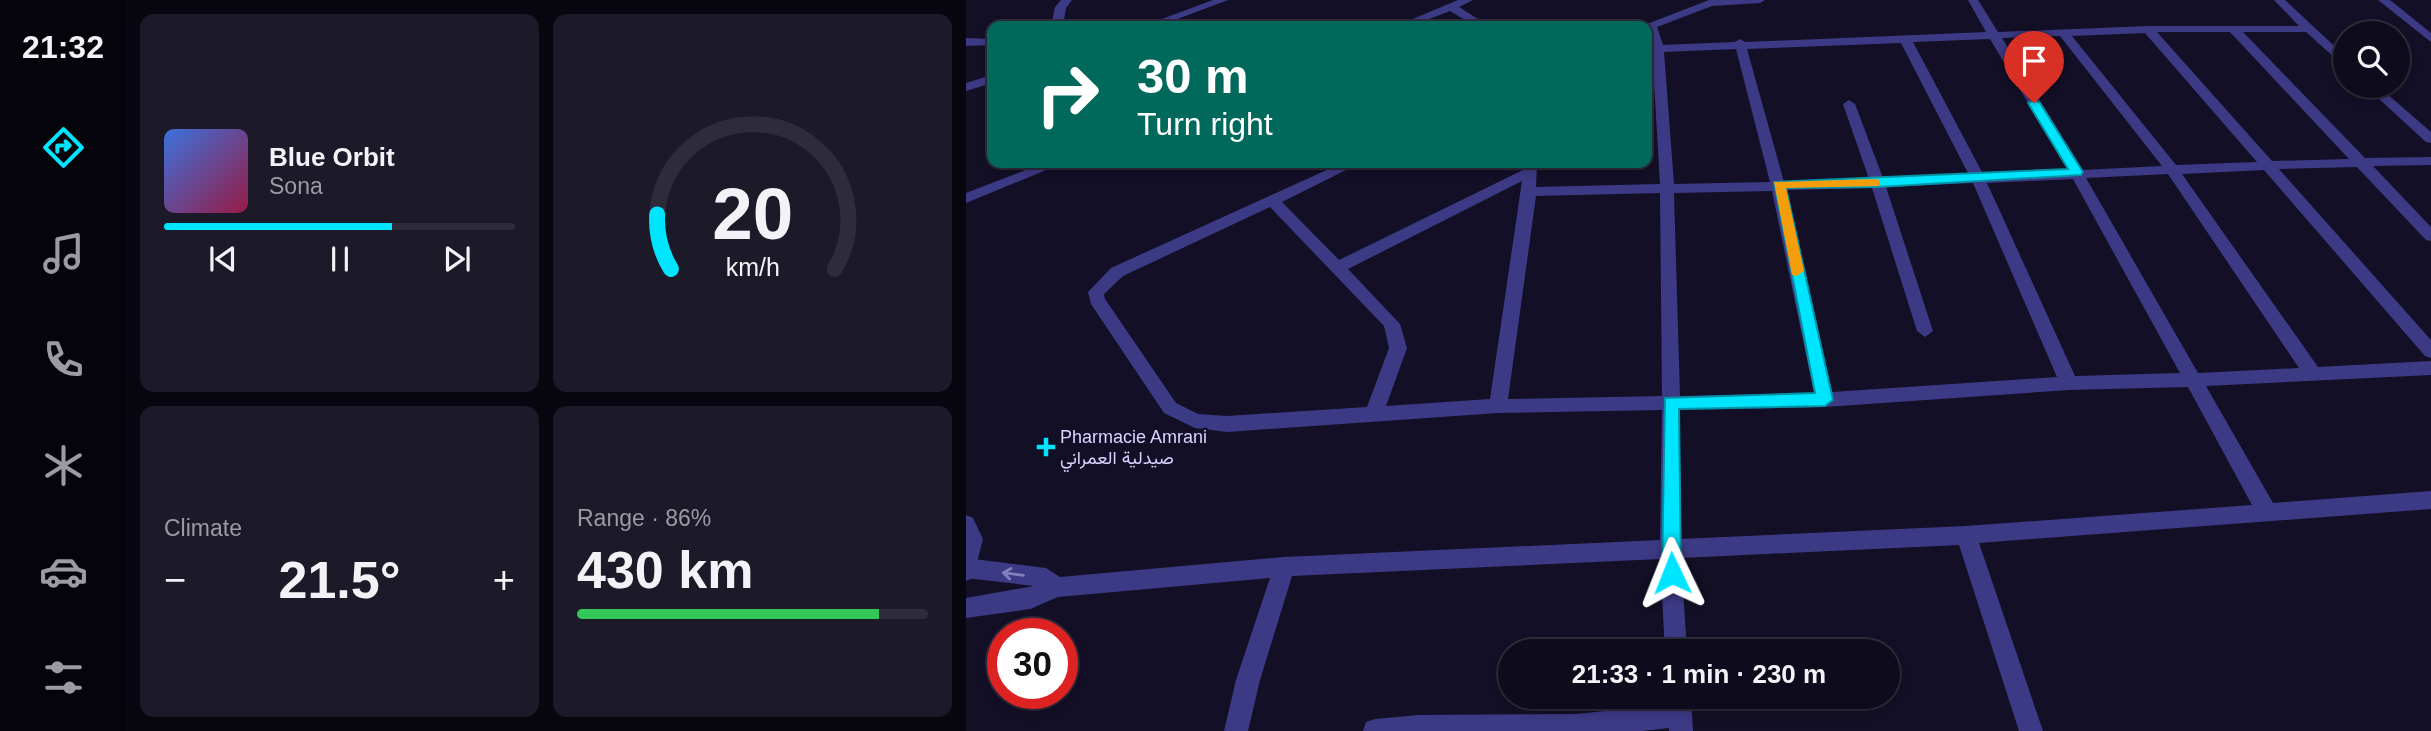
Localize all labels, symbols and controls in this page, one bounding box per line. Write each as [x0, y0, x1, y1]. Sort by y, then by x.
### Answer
map controls [2333, 21, 2410, 98]
button: search [2333, 21, 2410, 98]
text: 21:32 [22, 29, 104, 65]
pin [2004, 31, 2064, 103]
icon: arrive [2015, 42, 2053, 80]
icon: right [1022, 49, 1113, 140]
text: 30 m [1137, 49, 1249, 103]
text: Turn right [1137, 106, 1273, 142]
icon: directions [39, 123, 88, 172]
text: Blue Orbit [269, 142, 395, 172]
text: Sona [269, 173, 323, 199]
text: 20 [712, 174, 793, 255]
icon: music [39, 229, 88, 278]
icon: previous [204, 240, 242, 278]
icon: pause [321, 240, 359, 278]
icon: next [438, 240, 476, 278]
text: km/h [725, 253, 780, 281]
icon: phone [39, 335, 88, 384]
place label: Pharmacie Amrani صيدلية العمراني [1060, 427, 1207, 473]
marker: Pharmacie Amrani صيدلية العمراني [1038, 439, 1054, 455]
icon: climate [39, 441, 88, 490]
text: Range · 86% [577, 505, 711, 531]
text: Climate [164, 515, 242, 541]
position arrow [1635, 536, 1709, 610]
text: 430 km [577, 541, 753, 599]
icon: car [39, 547, 88, 596]
text: 21.5° [278, 551, 401, 609]
text: − [164, 559, 186, 601]
text: + [493, 559, 515, 601]
one-way arrow [1002, 567, 1025, 580]
speed limit sign: 30 [987, 618, 1078, 709]
icon: filters [39, 653, 88, 702]
text: 21:33 · 1 min · 230 m [1572, 659, 1826, 689]

